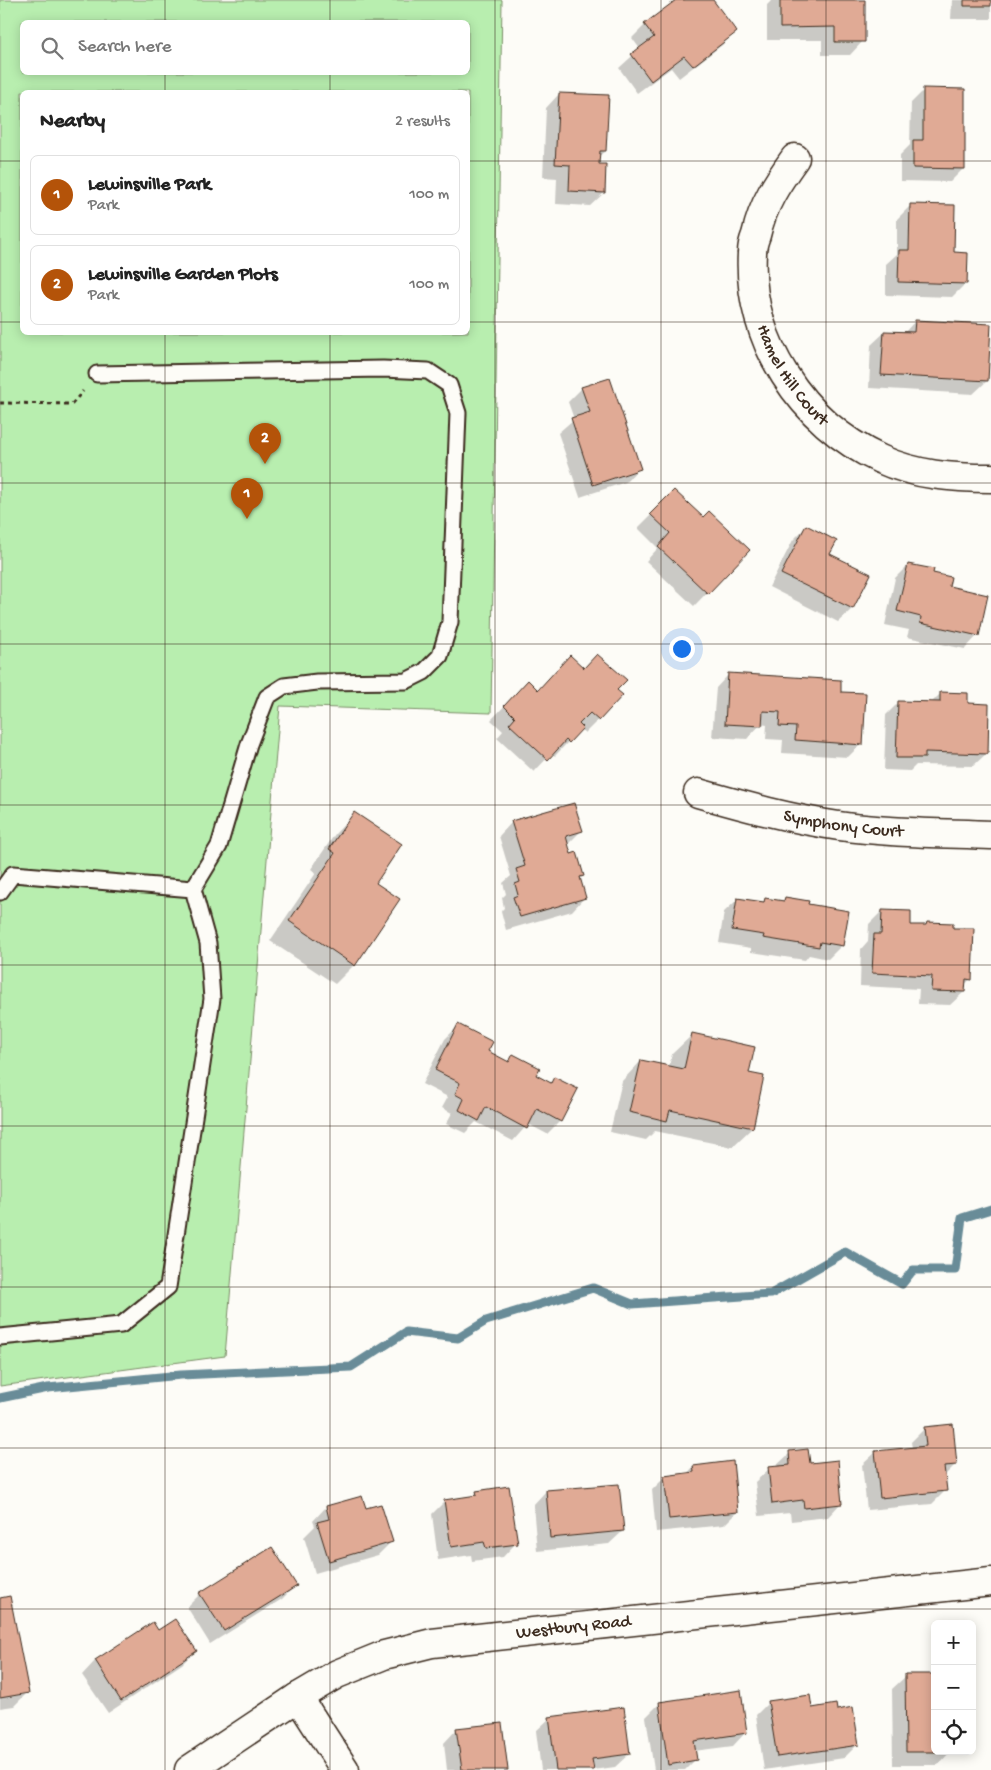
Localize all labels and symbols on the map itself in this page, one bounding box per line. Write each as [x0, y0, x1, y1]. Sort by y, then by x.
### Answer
street label: Hamel Hill Court [752, 322, 834, 432]
pin: 2 [249, 423, 281, 464]
pin: 1 [231, 478, 263, 519]
your location [669, 636, 695, 662]
street label: Symphony Court [781, 805, 905, 842]
street label: Westbury Road [515, 1611, 633, 1644]

